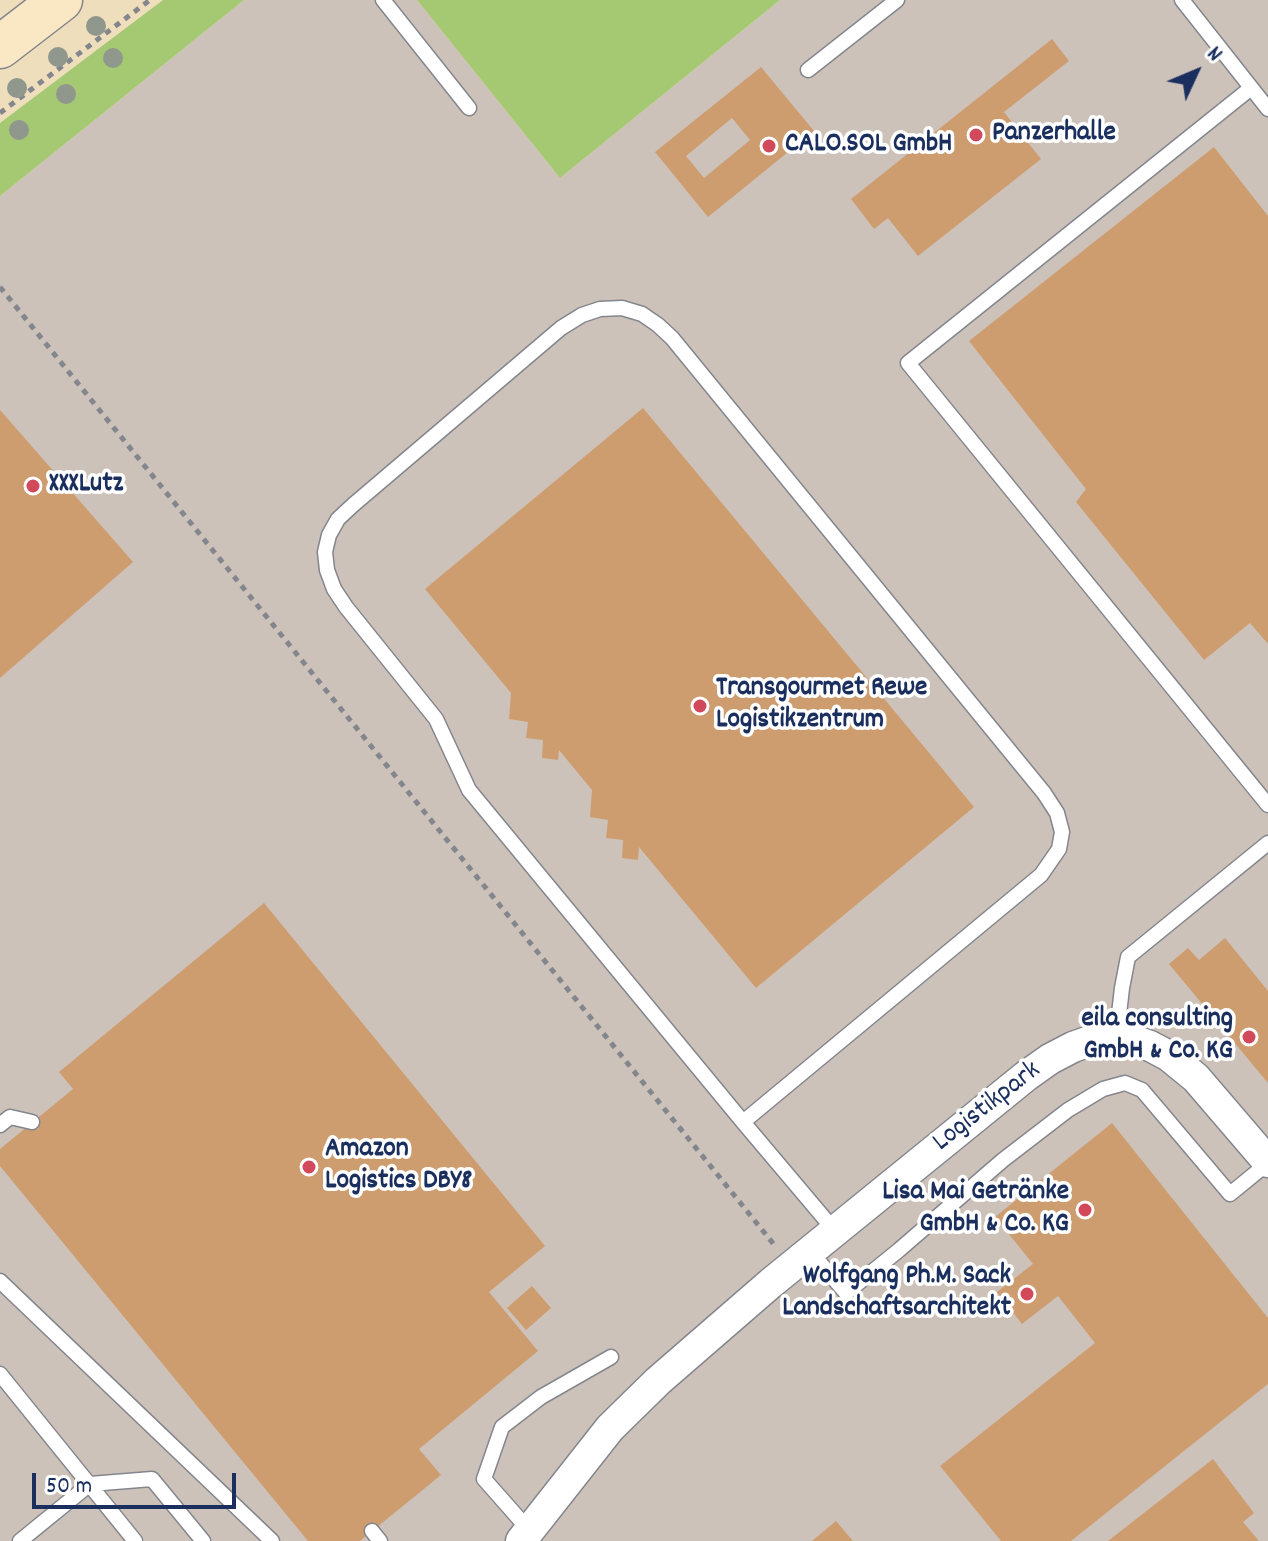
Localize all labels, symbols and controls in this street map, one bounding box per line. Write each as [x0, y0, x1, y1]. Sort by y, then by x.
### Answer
north arrow [1156, 32, 1236, 112]
text: N [1199, 40, 1229, 70]
place label: Panzerhalle [992, 118, 1116, 152]
marker: Panzerhalle [967, 126, 985, 144]
place label: CALO.SOL GmbH [785, 129, 952, 163]
marker: CALO.SOL GmbH [760, 137, 778, 155]
place label: XXXLutz [49, 469, 123, 503]
marker: XXXLutz [24, 477, 42, 495]
place label: Transgourmet Rewe Logistikzentrum [716, 673, 927, 739]
marker: Transgourmet Rewe Logistikzentrum [691, 697, 709, 715]
place label: eila consulting GmbH & Co. KG [1082, 1004, 1233, 1070]
marker: eila consulting GmbH & Co. KG [1240, 1028, 1258, 1046]
street label: Logistikpark [927, 1055, 1049, 1161]
place label: Amazon Logistics DBY8 [325, 1134, 472, 1200]
marker: Amazon Logistics DBY8 [300, 1158, 318, 1176]
place label: Lisa Mai Getränke GmbH & Co. KG [882, 1177, 1069, 1243]
marker: Lisa Mai Getränke GmbH & Co. KG [1076, 1201, 1094, 1219]
place label: Wolfgang Ph.M. Sack Landschaftsarchitekt [782, 1261, 1011, 1327]
marker: Wolfgang Ph.M. Sack Landschaftsarchitekt [1018, 1285, 1036, 1303]
scale bar [36, 1457, 240, 1507]
text: 50 m [46, 1470, 92, 1504]

